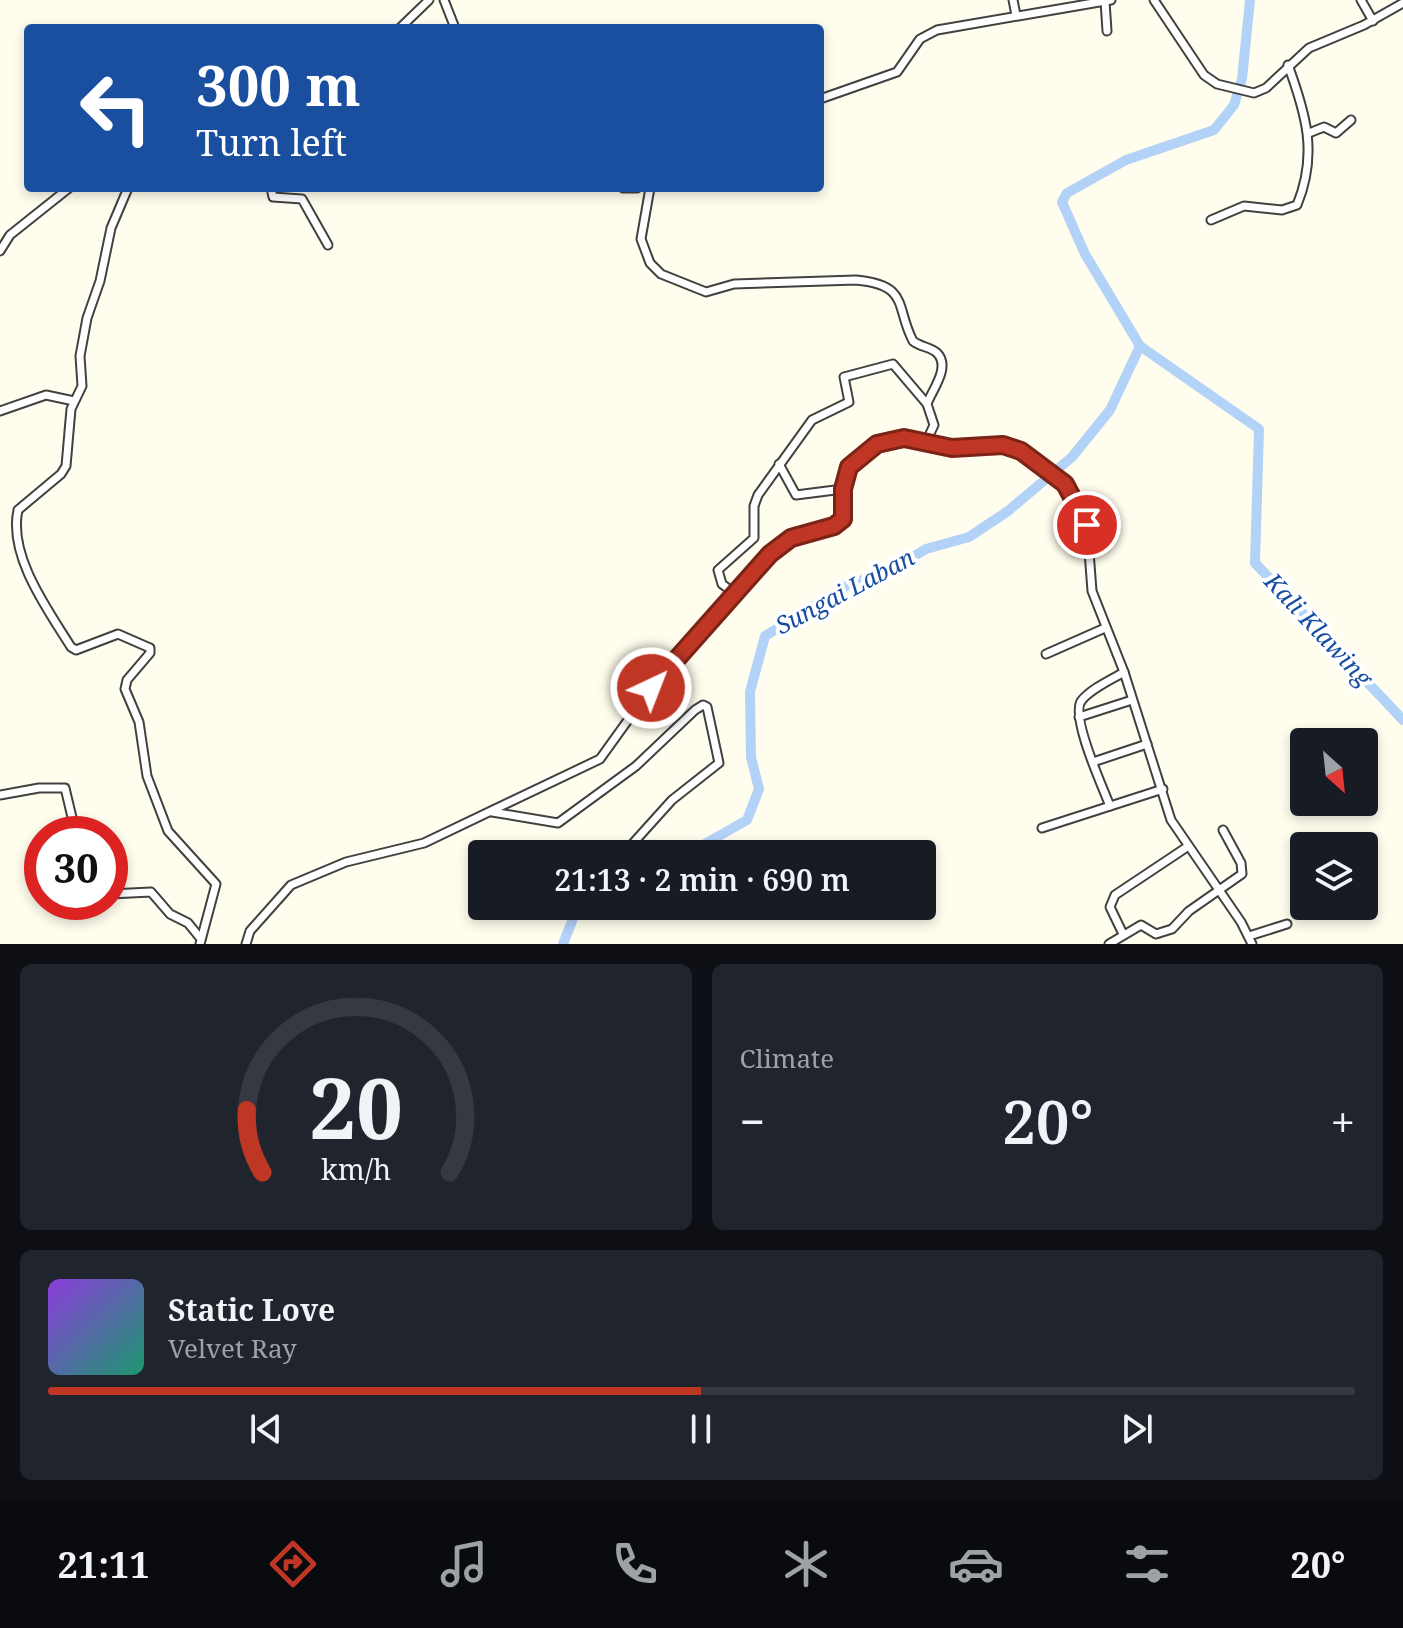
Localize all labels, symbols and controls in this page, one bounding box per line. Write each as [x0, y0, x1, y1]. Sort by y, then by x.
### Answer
text: 300 m [196, 46, 361, 122]
icon: left [64, 56, 168, 160]
text: Turn left [196, 118, 347, 167]
pin [1053, 491, 1121, 559]
icon: arrive [1065, 503, 1109, 547]
water label: Sungai Laban [769, 540, 920, 641]
water label: Kali Klawing [1257, 564, 1381, 694]
position arrow [609, 646, 693, 730]
north arrow [1290, 728, 1378, 816]
map controls [1290, 728, 1378, 920]
speed limit sign: 30 [24, 816, 128, 920]
button: layers [1290, 832, 1378, 920]
text: 21:13 · 2 min · 690 m [554, 859, 850, 900]
text: Climate [740, 1040, 834, 1076]
text: 20 [309, 1050, 403, 1163]
text: 20° [1002, 1080, 1093, 1162]
text: − [740, 1091, 765, 1151]
text: + [1330, 1091, 1355, 1151]
text: km/h [321, 1149, 391, 1188]
text: Static Love [168, 1289, 335, 1330]
text: Velvet Ray [168, 1330, 297, 1366]
icon: previous [244, 1407, 288, 1451]
icon: pause [679, 1407, 723, 1451]
icon: next [1115, 1407, 1159, 1451]
icon: directions [265, 1536, 321, 1592]
icon: music [436, 1536, 492, 1592]
icon: phone [607, 1536, 663, 1592]
icon: climate [778, 1536, 834, 1592]
icon: car [948, 1536, 1004, 1592]
icon: filters [1119, 1536, 1175, 1592]
text: 21:11 [57, 1540, 150, 1589]
text: 20° [1290, 1540, 1345, 1589]

